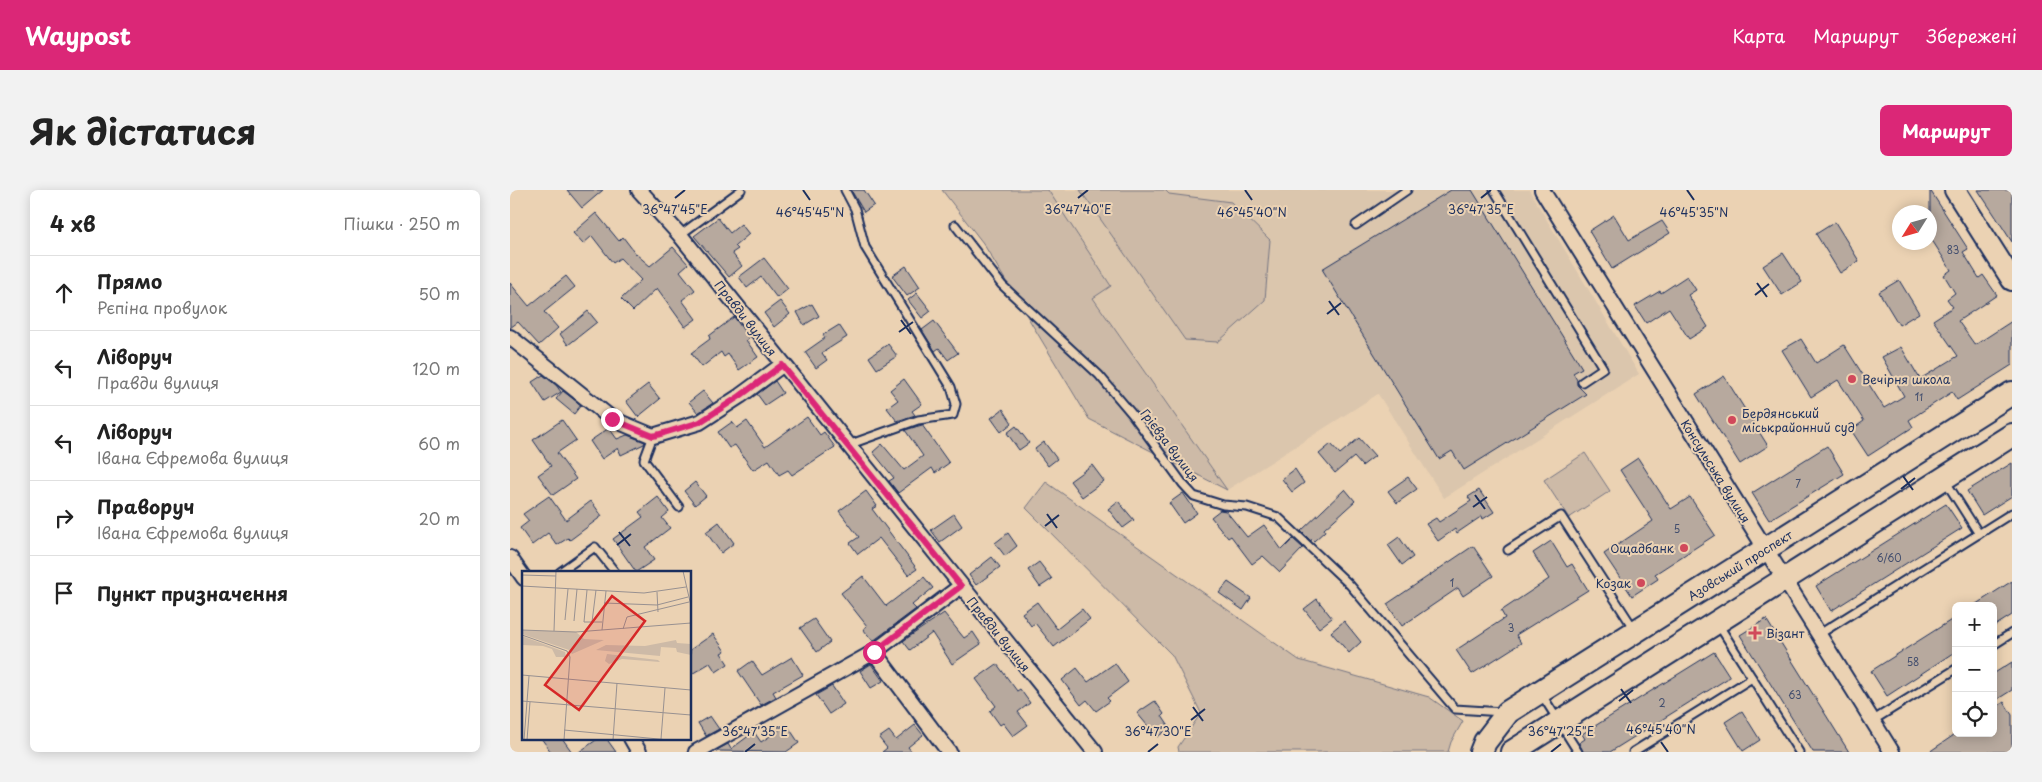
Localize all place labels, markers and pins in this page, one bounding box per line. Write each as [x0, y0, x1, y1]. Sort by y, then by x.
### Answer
place label: Вечірня школа [1862, 370, 1951, 388]
marker: Вечірня школа [1846, 373, 1858, 385]
place label: Бердянський міськрайонний суд [1742, 404, 1855, 436]
marker: Бердянський міськрайонний суд [1726, 414, 1738, 426]
place label: Ощадбанк [1610, 539, 1675, 557]
marker: Ощадбанк [1678, 542, 1690, 554]
place label: Козак [1596, 574, 1632, 592]
marker: Козак [1635, 577, 1647, 589]
place label: Візант [1766, 624, 1805, 642]
marker: Візант [1748, 626, 1762, 640]

